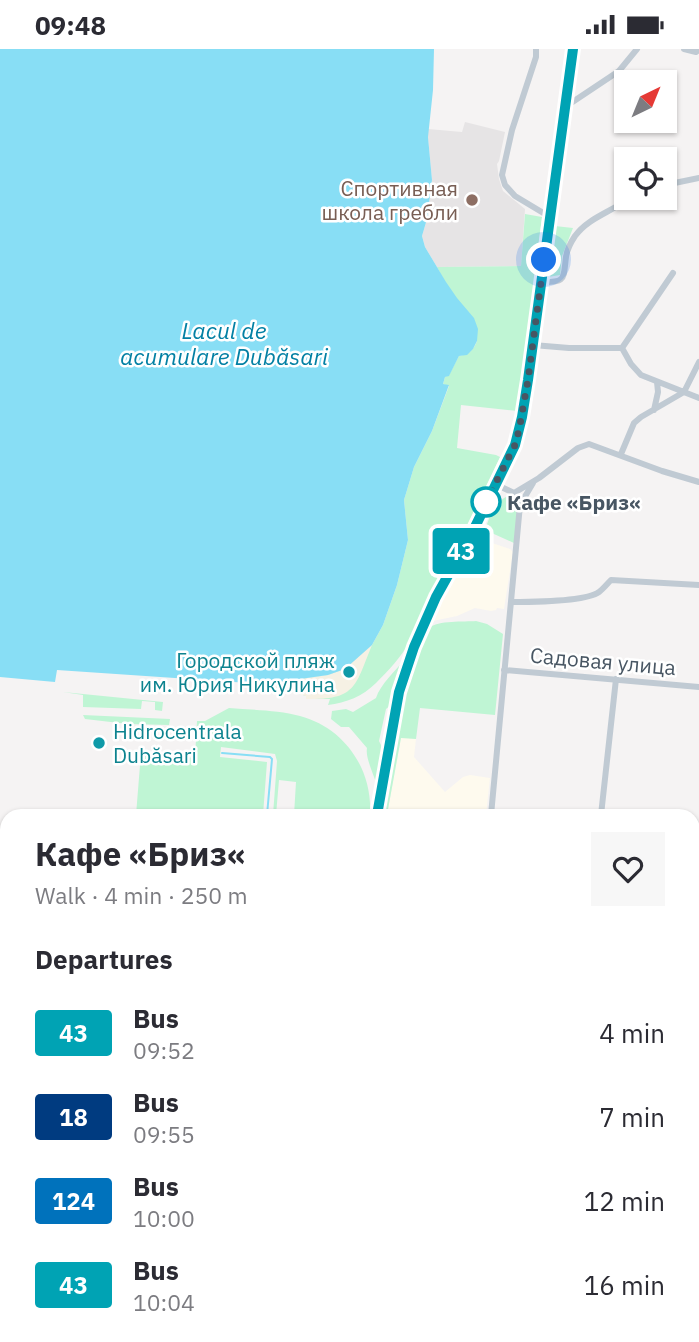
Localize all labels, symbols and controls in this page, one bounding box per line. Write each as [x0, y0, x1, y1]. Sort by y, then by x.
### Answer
text: 09:48 [35, 8, 106, 42]
north arrow [614, 70, 677, 133]
map controls [614, 70, 677, 210]
button: locate [614, 147, 677, 210]
place label: Спортивная школа гребли [321, 174, 458, 226]
marker: Спортивная школа гребли [464, 192, 480, 208]
your location [526, 242, 561, 277]
water label: Lacul de acumulare Dubăsari [120, 315, 329, 371]
marker: Кафе «Бриз« [471, 487, 501, 517]
place label: Кафе «Бриз« [507, 488, 641, 516]
line badge: 43 [430, 528, 492, 574]
text: 43 [447, 535, 475, 567]
street label: Садовая улица [529, 641, 677, 681]
place label: Городской пляж им. Юрия Никулина [140, 646, 335, 698]
marker: Городской пляж им. Юрия Никулина [341, 664, 357, 680]
place label: Hidrocentrala Dubăsari [113, 717, 242, 769]
marker: Hidrocentrala Dubăsari [91, 735, 107, 751]
text: Кафе «Бриз« [35, 832, 246, 875]
button: heart [591, 832, 665, 906]
text: Walk · 4 min · 250 m [35, 880, 248, 910]
text: Departures [35, 942, 173, 976]
text: Bus [133, 1001, 179, 1035]
text: 4 min [599, 1016, 665, 1050]
text: 43 [59, 1017, 88, 1049]
text: 09:52 [133, 1035, 195, 1065]
text: Bus [133, 1085, 179, 1119]
text: 7 min [599, 1100, 665, 1134]
text: 18 [59, 1101, 88, 1133]
text: 09:55 [133, 1119, 195, 1149]
text: Bus [133, 1169, 179, 1203]
text: 12 min [584, 1184, 665, 1218]
text: 124 [52, 1185, 95, 1217]
text: 10:00 [133, 1203, 195, 1233]
text: Bus [133, 1253, 179, 1287]
text: 16 min [584, 1268, 665, 1302]
text: 43 [59, 1269, 88, 1301]
text: 10:04 [133, 1287, 195, 1317]

